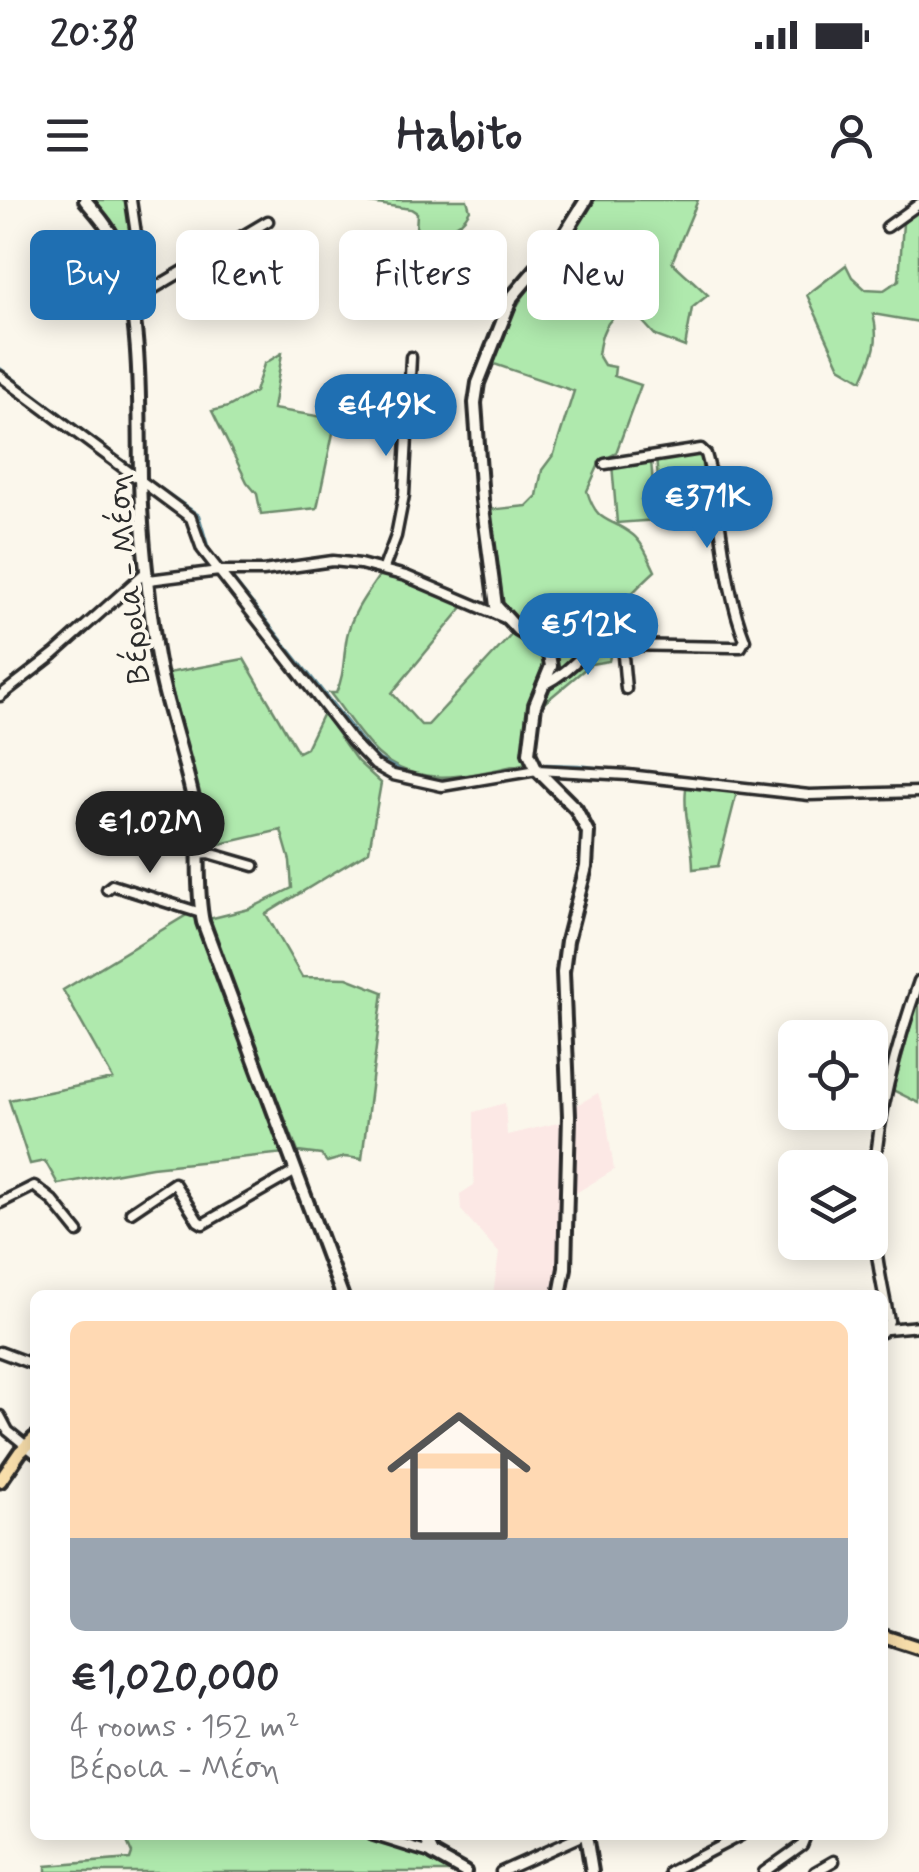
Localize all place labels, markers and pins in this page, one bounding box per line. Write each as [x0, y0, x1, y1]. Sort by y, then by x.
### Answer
pin: €449K [316, 374, 456, 459]
pin: €371K [637, 466, 777, 551]
pin: €512K [518, 593, 658, 678]
pin: €1.02M [69, 791, 231, 876]

